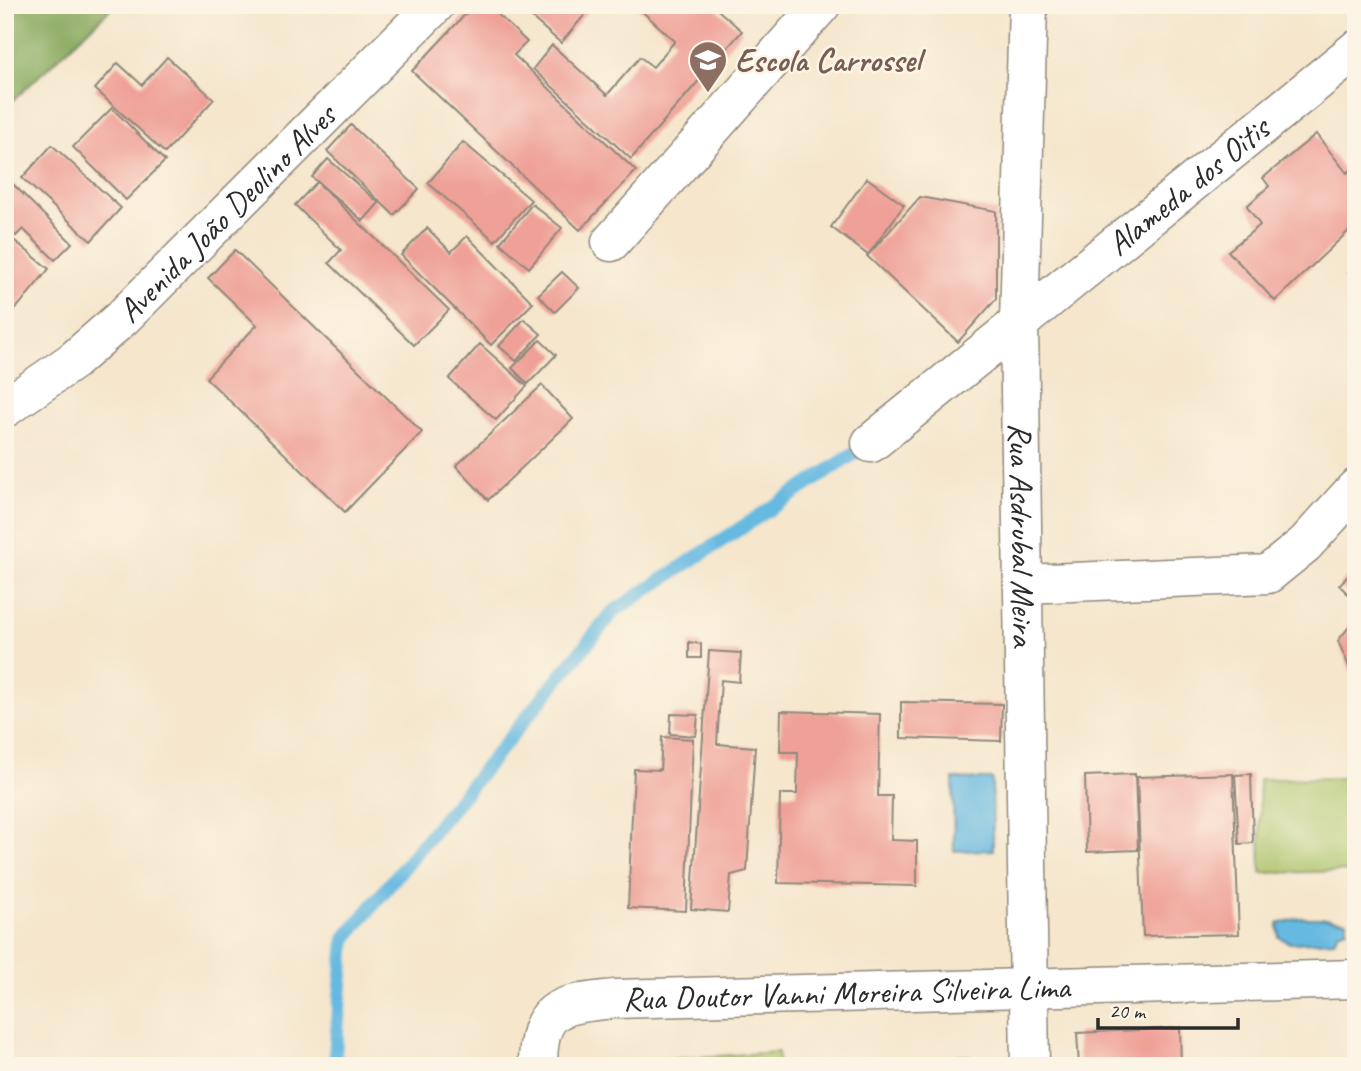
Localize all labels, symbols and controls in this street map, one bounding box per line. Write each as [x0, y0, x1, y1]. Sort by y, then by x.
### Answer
school or university icon: Escola Carrossel [687, 39, 729, 94]
place label: Escola Carrossel [735, 39, 927, 81]
street label: Avenida João Deolino Alves [109, 93, 347, 331]
street label: Alameda dos Oitis [1098, 106, 1280, 264]
street label: Rua Asdrubal Meira [999, 423, 1045, 650]
street label: Rua Doutor Vanni Moreira Silveira Lima [622, 966, 1072, 1020]
scale bar [1098, 987, 1238, 1031]
text: 20 m [1109, 998, 1147, 1024]

